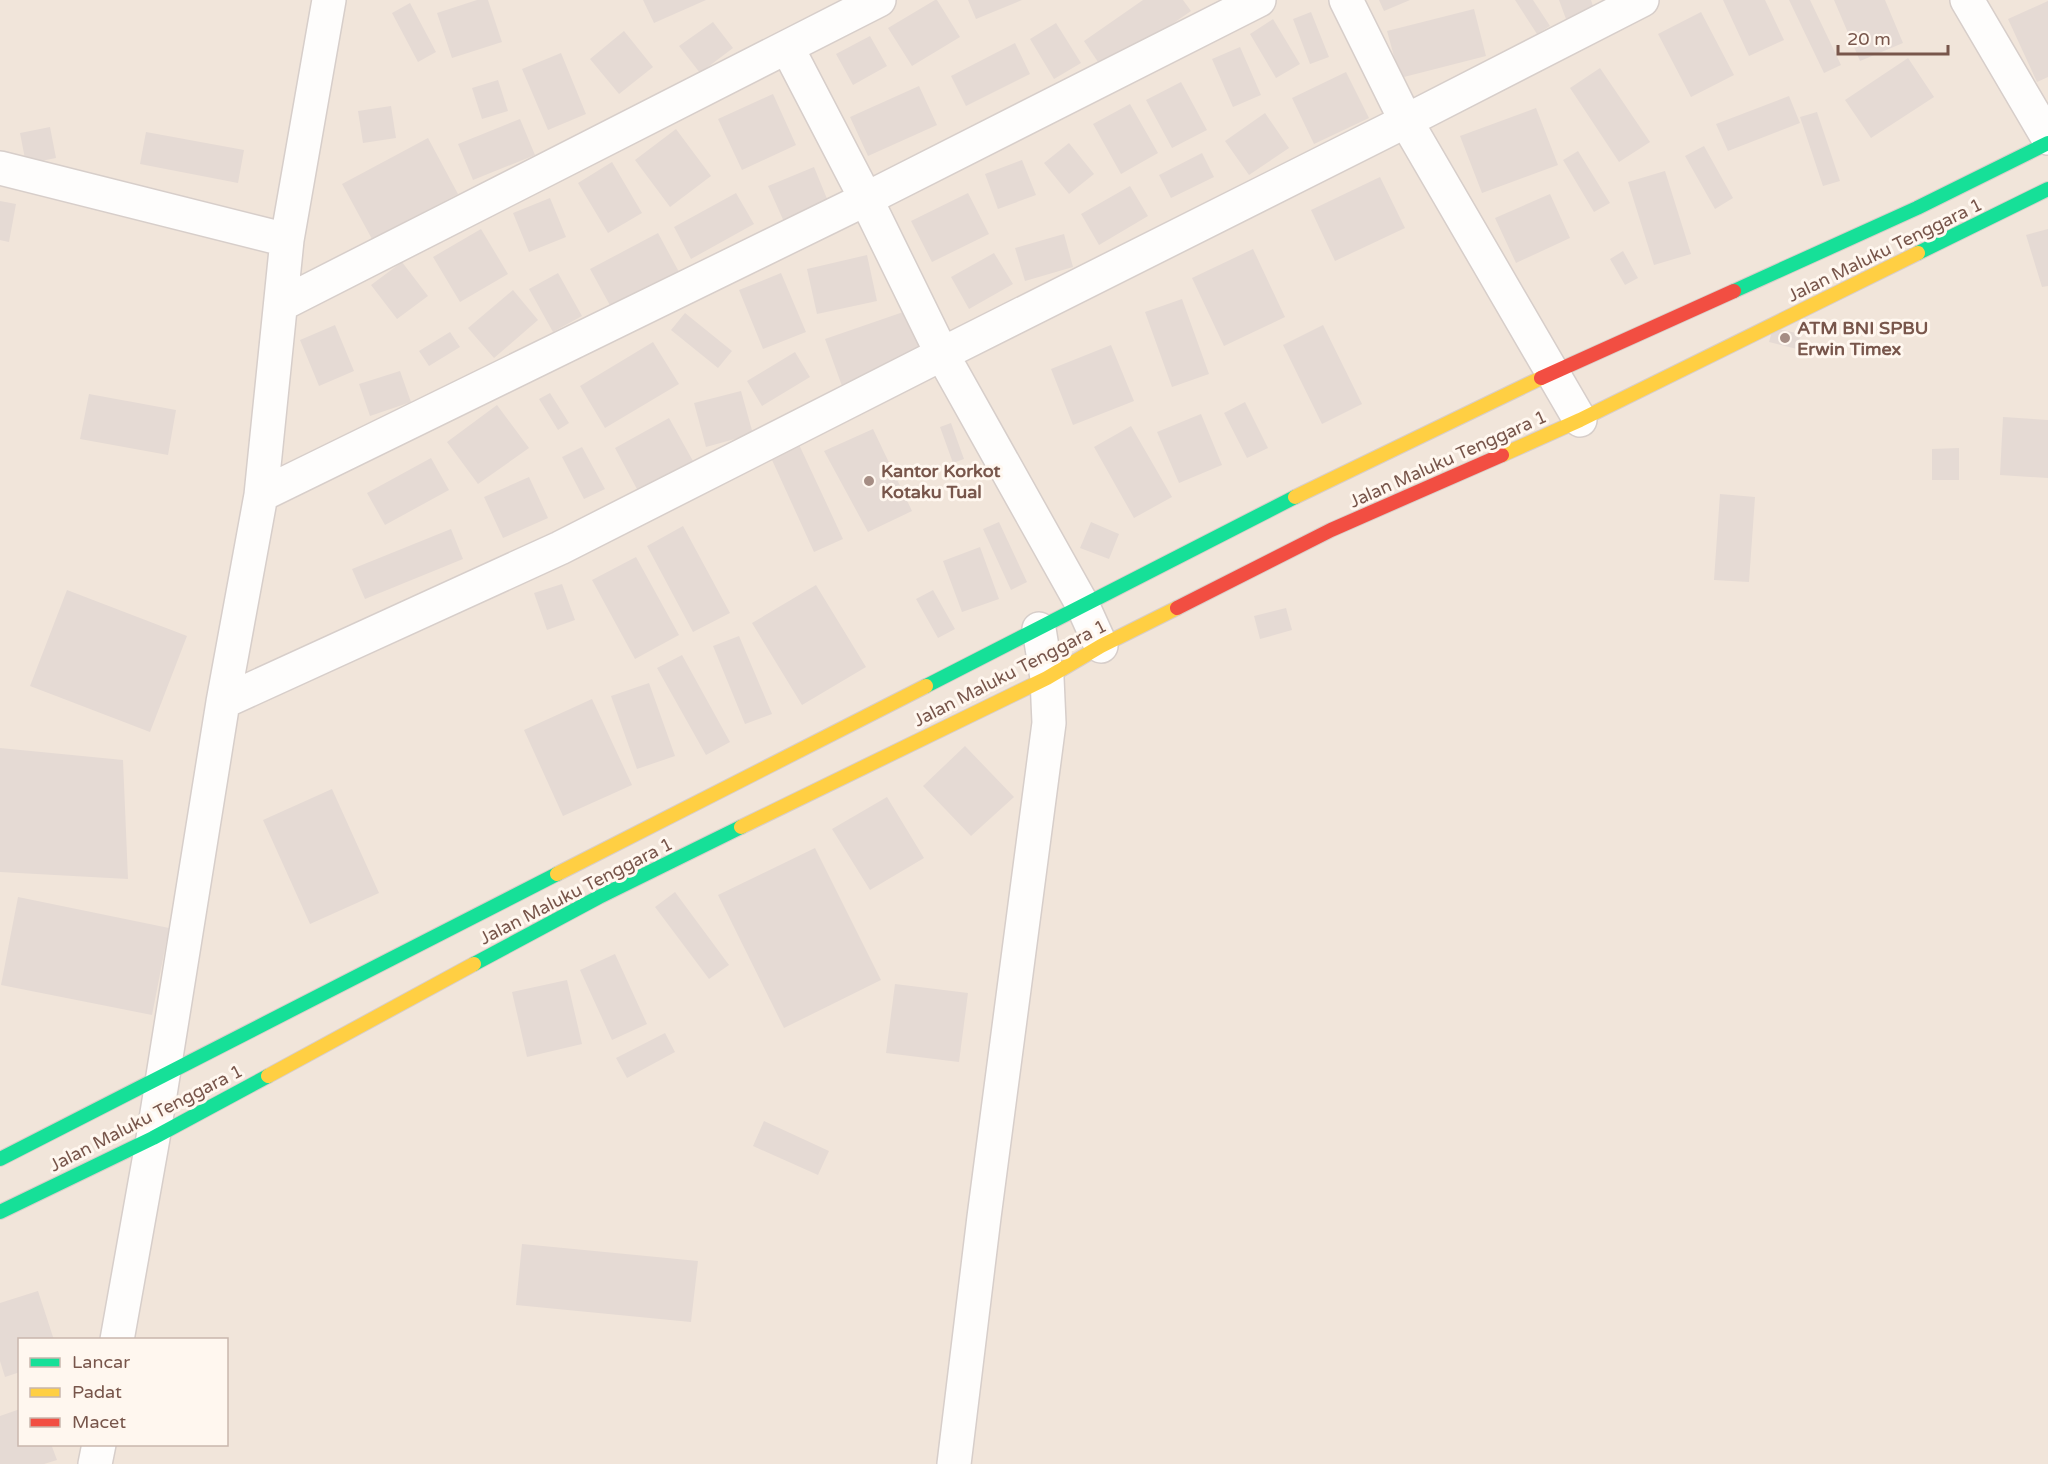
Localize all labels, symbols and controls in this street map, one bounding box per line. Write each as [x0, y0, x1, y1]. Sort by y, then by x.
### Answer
scale bar [1838, 18, 1948, 56]
text: 20 m [1847, 28, 1891, 50]
street label: Jalan Maluku Tenggara 1 [1784, 193, 1986, 307]
place label: ATM BNI SPBU Erwin Timex [1797, 317, 1928, 360]
marker: ATM BNI SPBU Erwin Timex [1778, 331, 1792, 345]
street label: Jalan Maluku Tenggara 1 [1346, 405, 1550, 513]
place label: Kantor Korkot Kotaku Tual [881, 460, 1001, 503]
marker: Kantor Korkot Kotaku Tual [862, 474, 876, 488]
street label: Jalan Maluku Tenggara 1 [910, 615, 1110, 731]
street label: Jalan Maluku Tenggara 1 [476, 833, 676, 949]
street label: Jalan Maluku Tenggara 1 [46, 1060, 246, 1176]
legend [18, 1338, 228, 1446]
text: Lancar [72, 1351, 130, 1373]
text: Padat [72, 1381, 122, 1403]
text: Macet [72, 1411, 126, 1433]

